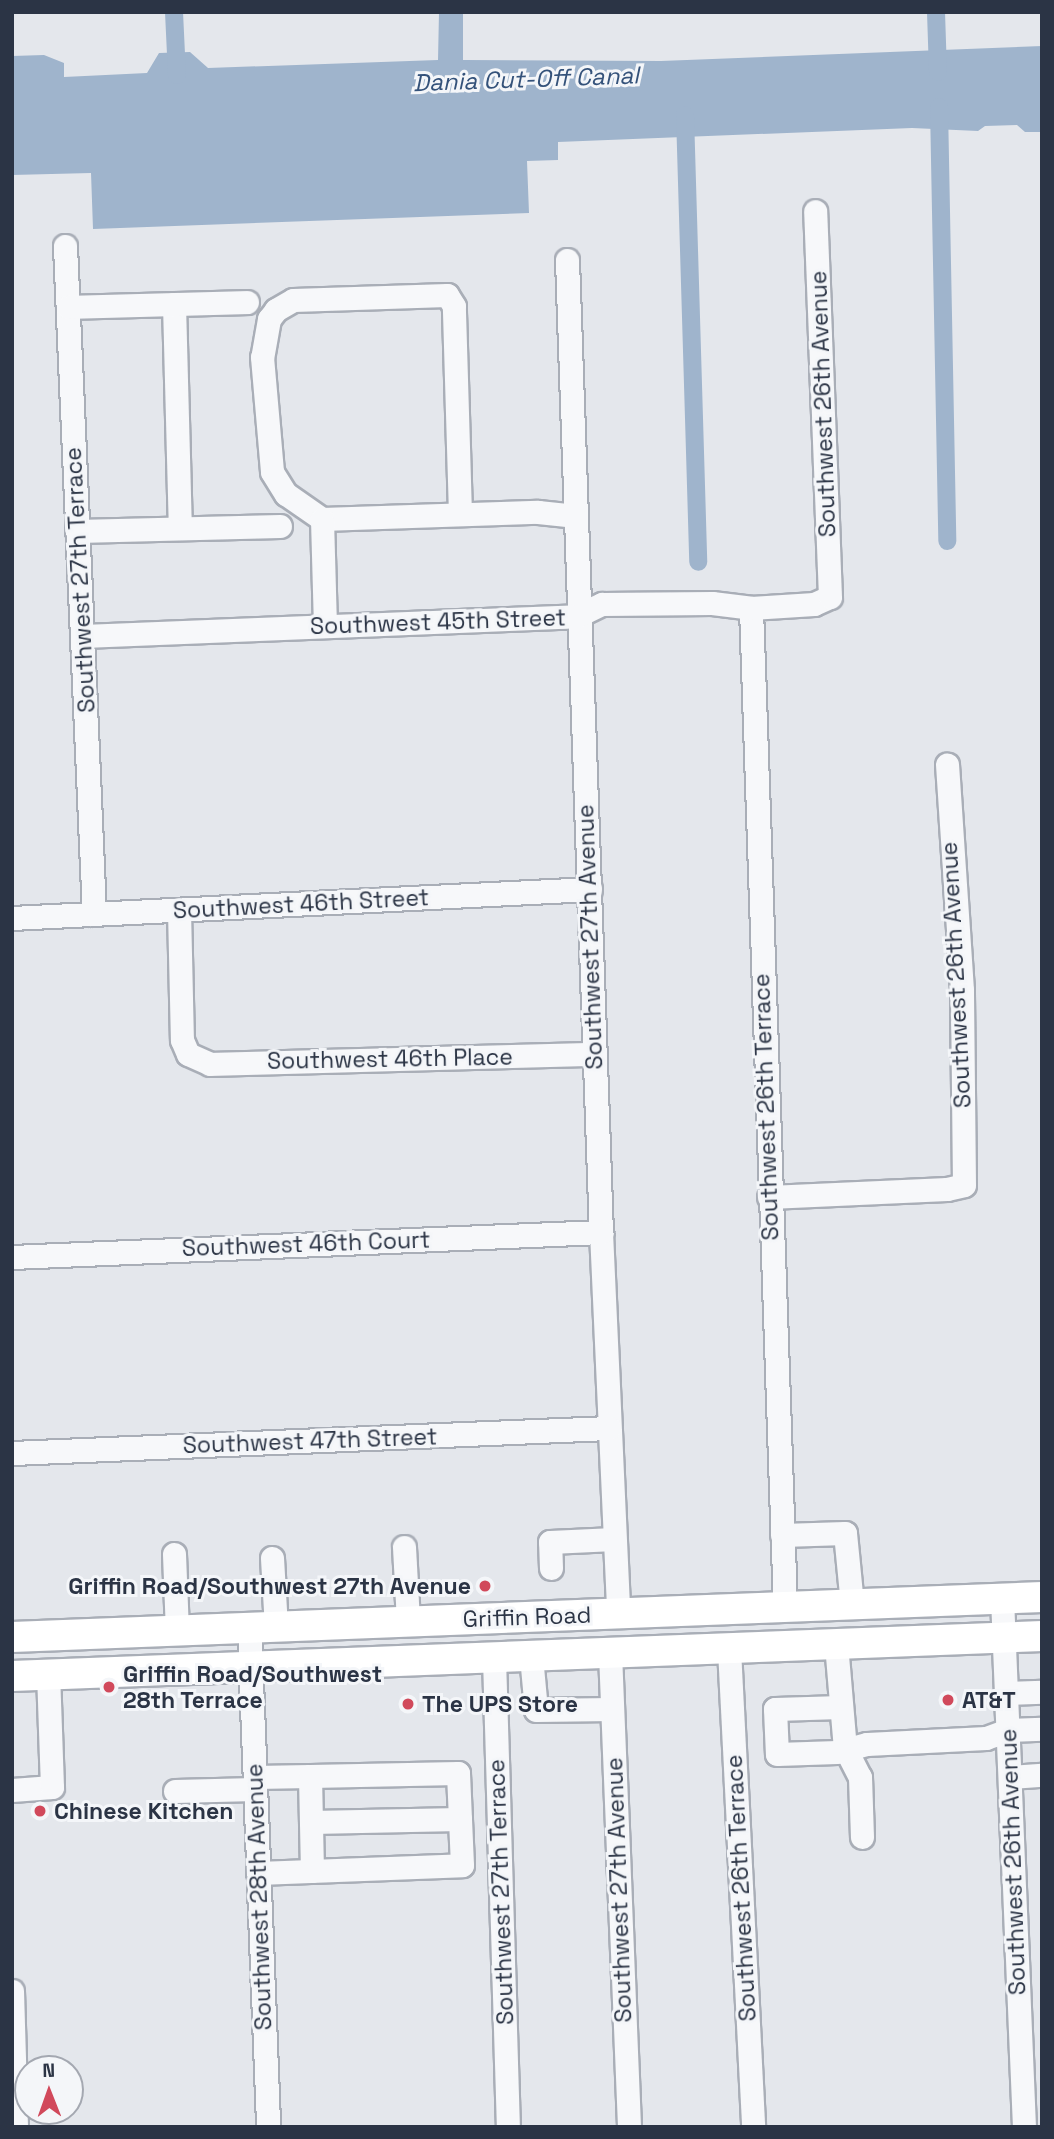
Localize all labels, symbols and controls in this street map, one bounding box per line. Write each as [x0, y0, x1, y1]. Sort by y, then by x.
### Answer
water label: Dania Cut-Off Canal [413, 61, 639, 97]
street label: Southwest 26th Avenue [805, 270, 841, 538]
street label: Southwest 27th Terrace [59, 446, 101, 714]
street label: Southwest 45th Street [310, 604, 566, 640]
street label: Southwest 27th Avenue [572, 804, 608, 1070]
street label: Southwest 26th Avenue [935, 841, 977, 1109]
street label: Southwest 46th Street [172, 884, 430, 924]
street label: Southwest 26th Terrace [748, 973, 784, 1241]
street label: Southwest 46th Place [267, 1043, 513, 1075]
street label: Southwest 46th Court [181, 1226, 431, 1262]
street label: Southwest 47th Street [182, 1423, 438, 1459]
place label: Griffin Road/Southwest 27th Avenue [68, 1572, 471, 1600]
marker: Griffin Road/Southwest 27th Avenue [477, 1578, 493, 1594]
street label: Griffin Road [462, 1601, 592, 1633]
place label: Griffin Road/Southwest 28th Terrace [123, 1660, 382, 1714]
marker: Griffin Road/Southwest 28th Terrace [101, 1679, 117, 1695]
place label: AT&T [962, 1686, 1016, 1714]
place label: The UPS Store [422, 1690, 578, 1718]
marker: AT&T [940, 1692, 956, 1708]
marker: The UPS Store [400, 1696, 416, 1712]
street label: Southwest 26th Avenue [995, 1728, 1031, 1996]
street label: Southwest 26th Terrace [720, 1754, 762, 2022]
street label: Southwest 27th Avenue [601, 1757, 637, 2023]
street label: Southwest 27th Terrace [483, 1758, 519, 2026]
street label: Southwest 28th Avenue [241, 1763, 277, 2031]
place label: Chinese Kitchen [54, 1797, 233, 1825]
marker: Chinese Kitchen [32, 1803, 48, 1819]
north arrow [14, 2055, 84, 2125]
text: N [42, 2058, 55, 2083]

